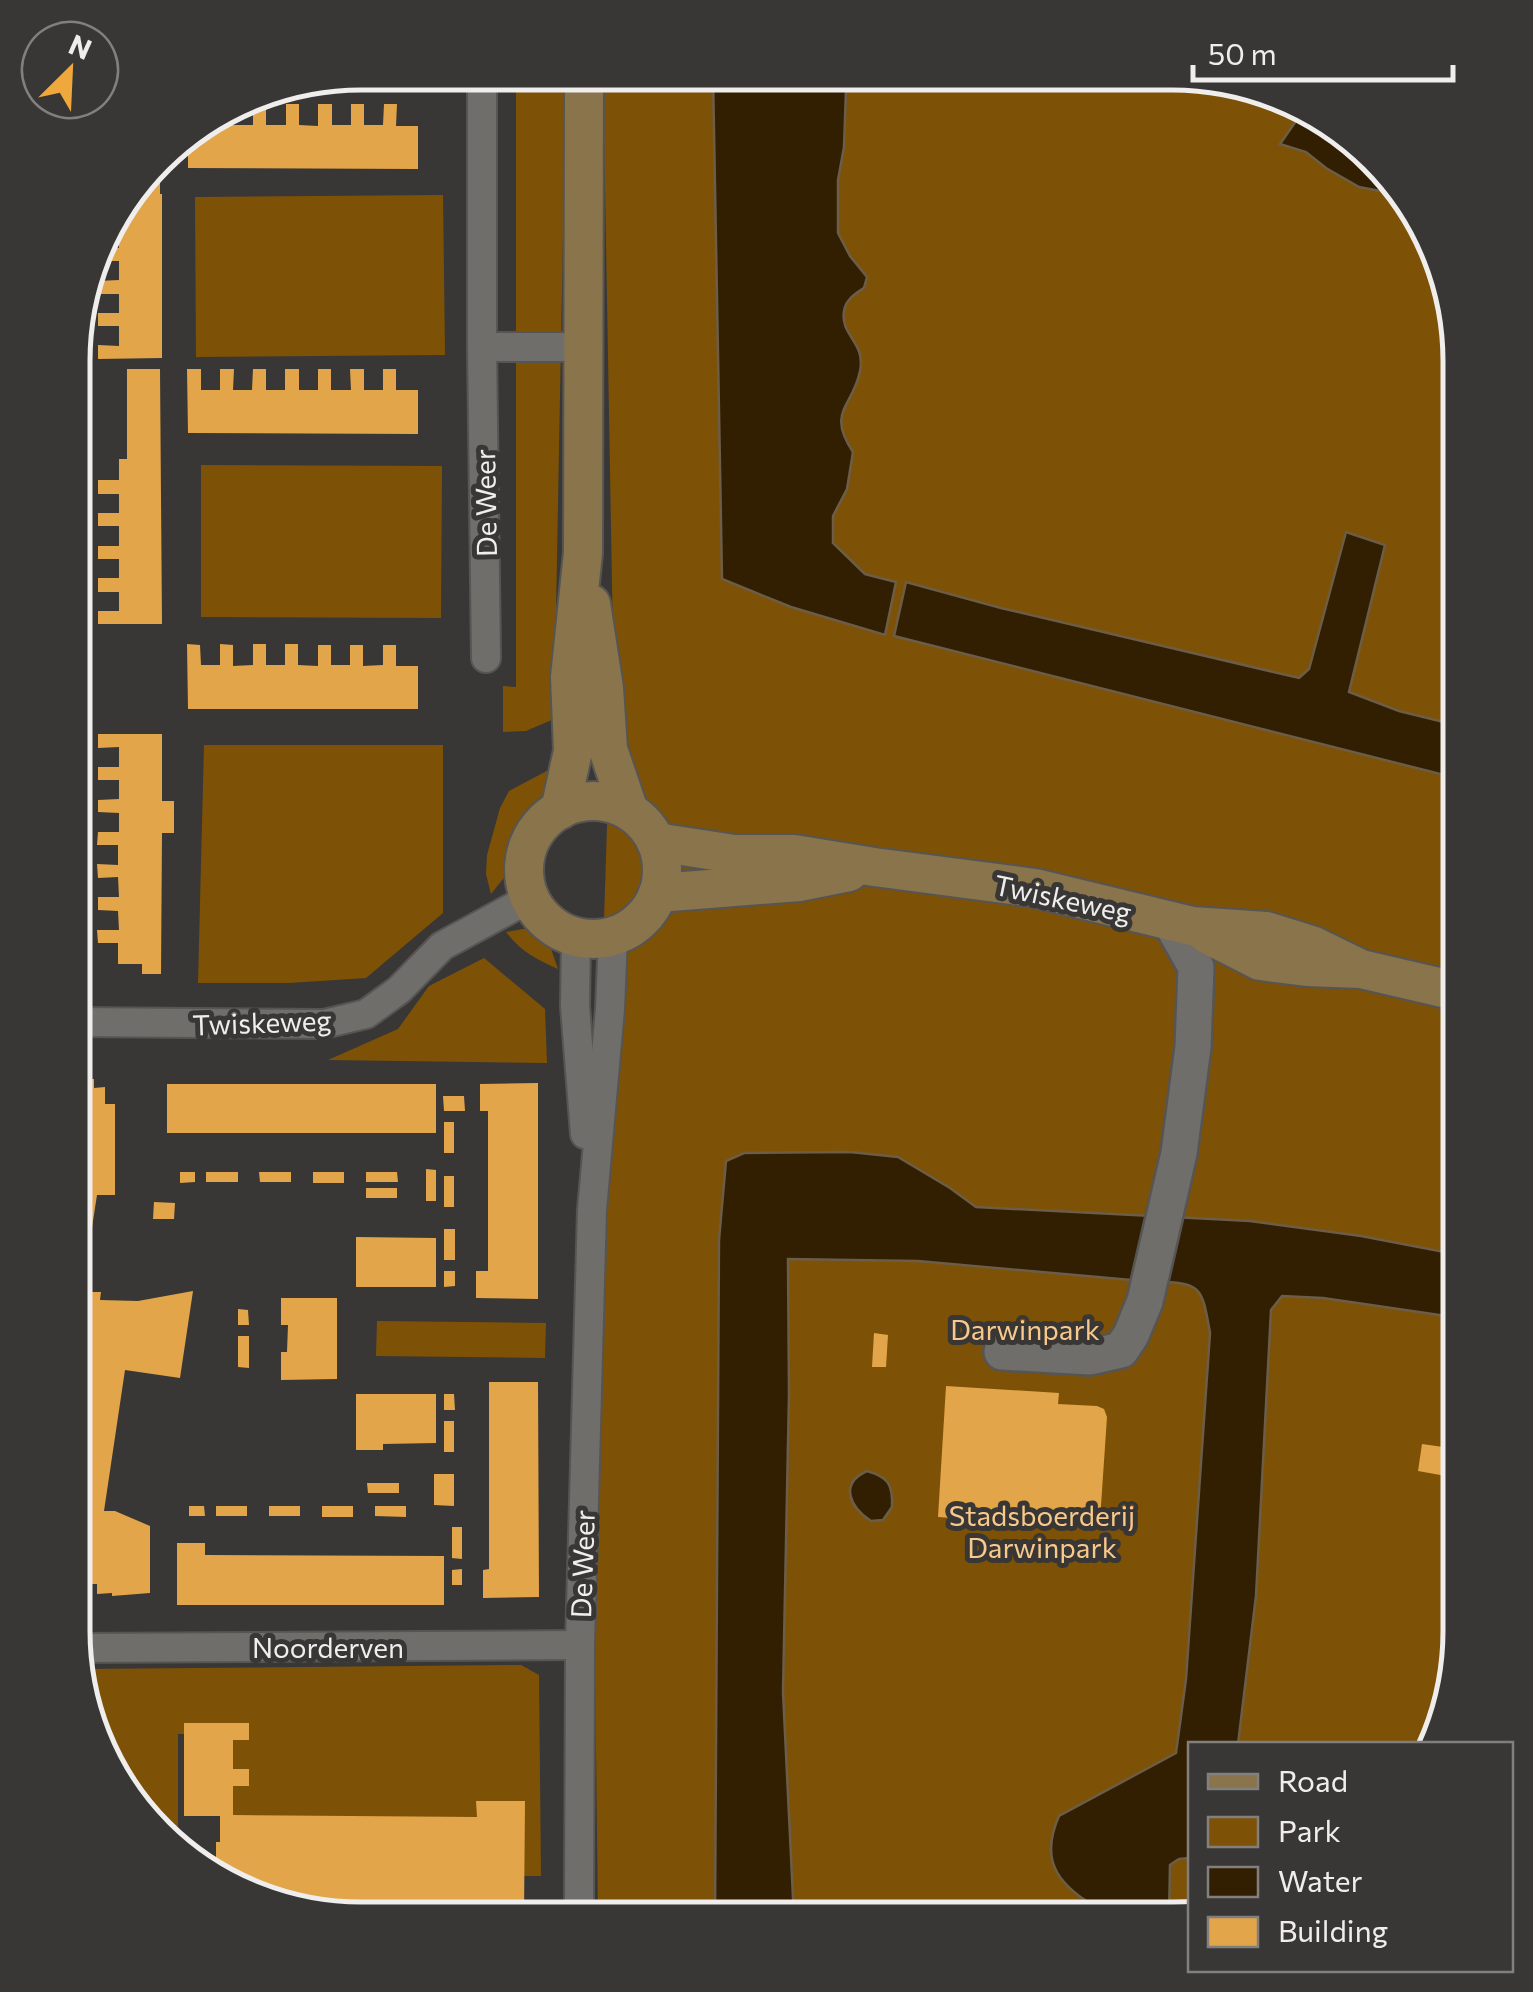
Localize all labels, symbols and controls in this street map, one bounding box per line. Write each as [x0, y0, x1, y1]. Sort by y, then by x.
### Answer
north arrow [20, 20, 120, 120]
scale bar [1193, 20, 1453, 82]
text: N [64, 26, 97, 66]
text: 50 m [1208, 34, 1277, 71]
street label: De Weer [467, 449, 503, 557]
street label: Twiskeweg [991, 867, 1135, 929]
street label: Twiskeweg [192, 1003, 332, 1041]
park label: Darwinpark [950, 1312, 1100, 1346]
park label: Stadsboerderij Darwinpark [949, 1498, 1135, 1564]
street label: De Weer [563, 1509, 601, 1619]
street label: Noorderven [252, 1630, 404, 1664]
legend [1188, 1742, 1513, 1972]
text: Road [1278, 1761, 1348, 1798]
text: Park [1278, 1811, 1341, 1848]
text: Water [1278, 1861, 1363, 1898]
text: Building [1278, 1911, 1388, 1948]

